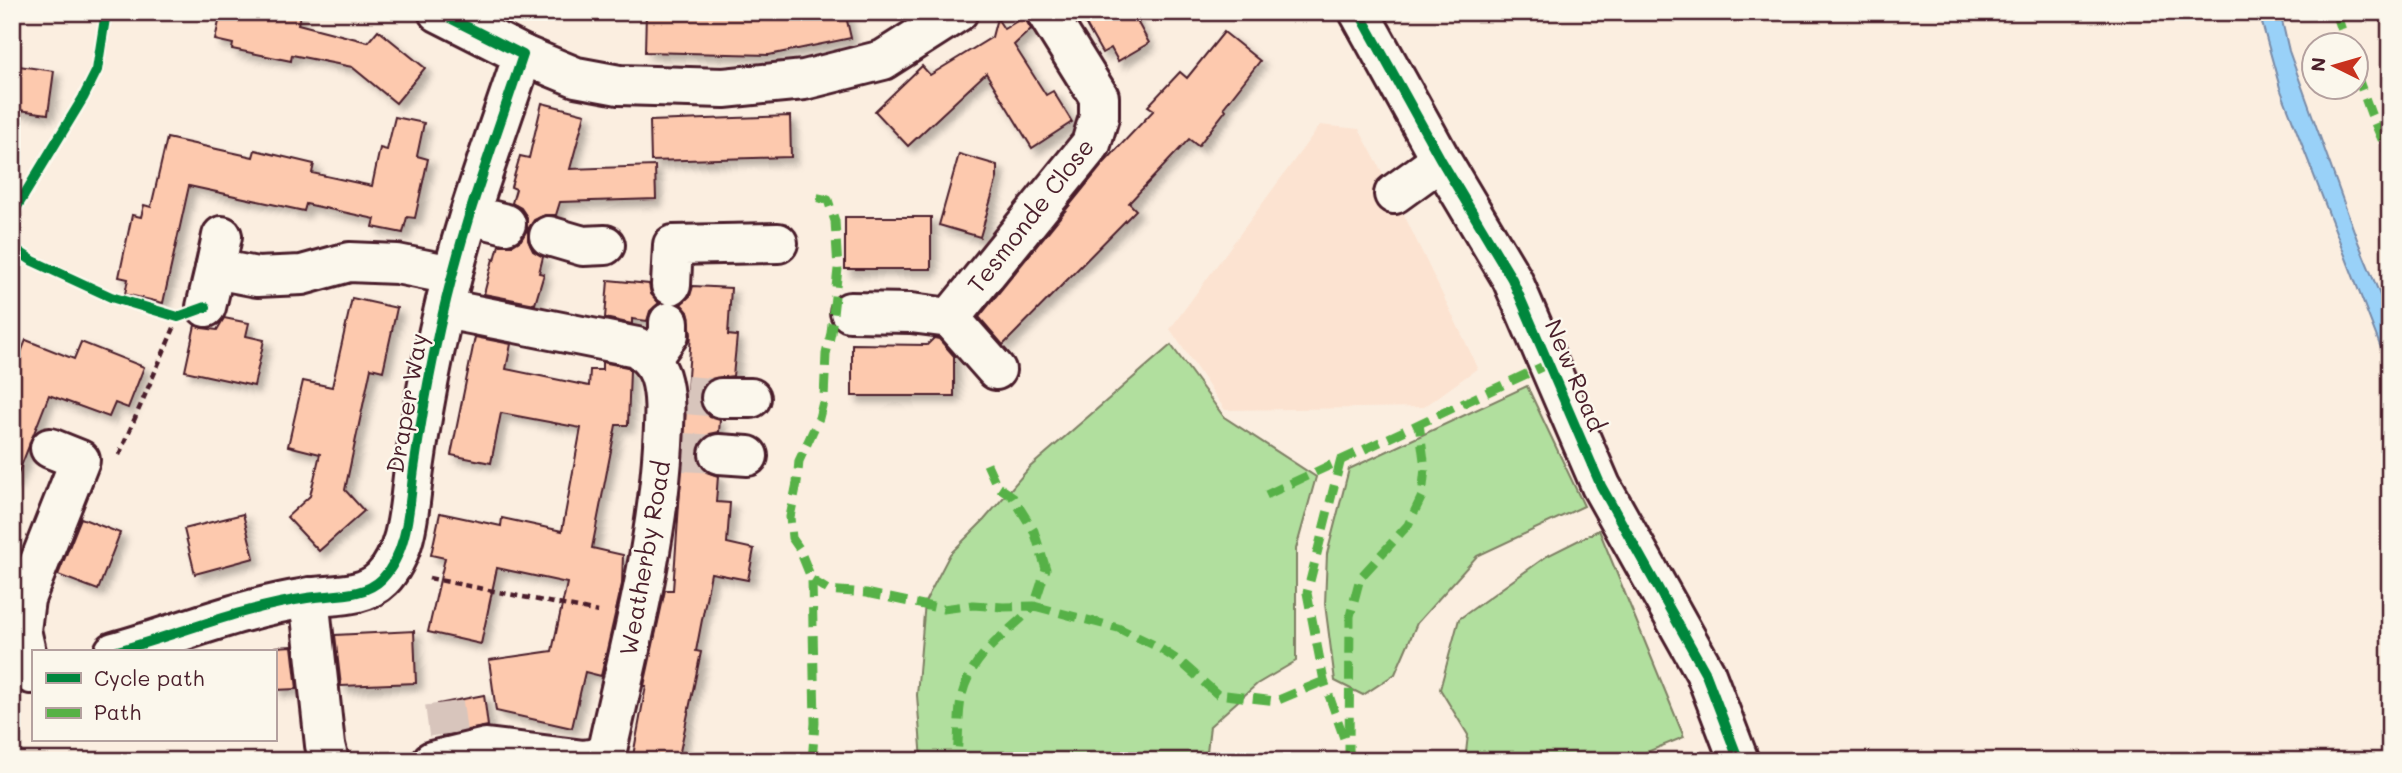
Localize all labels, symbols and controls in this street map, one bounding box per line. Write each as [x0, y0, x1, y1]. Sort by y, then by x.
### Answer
north arrow [2300, 32, 2370, 102]
text: N [2304, 56, 2331, 73]
street label: Tesmonde Close [960, 131, 1100, 299]
street label: New Road [1539, 314, 1613, 436]
street label: Draper Way [378, 331, 434, 475]
street label: Weatherby Road [612, 458, 676, 658]
legend [32, 650, 276, 742]
text: Cycle path [94, 664, 204, 691]
text: Path [94, 698, 141, 725]

